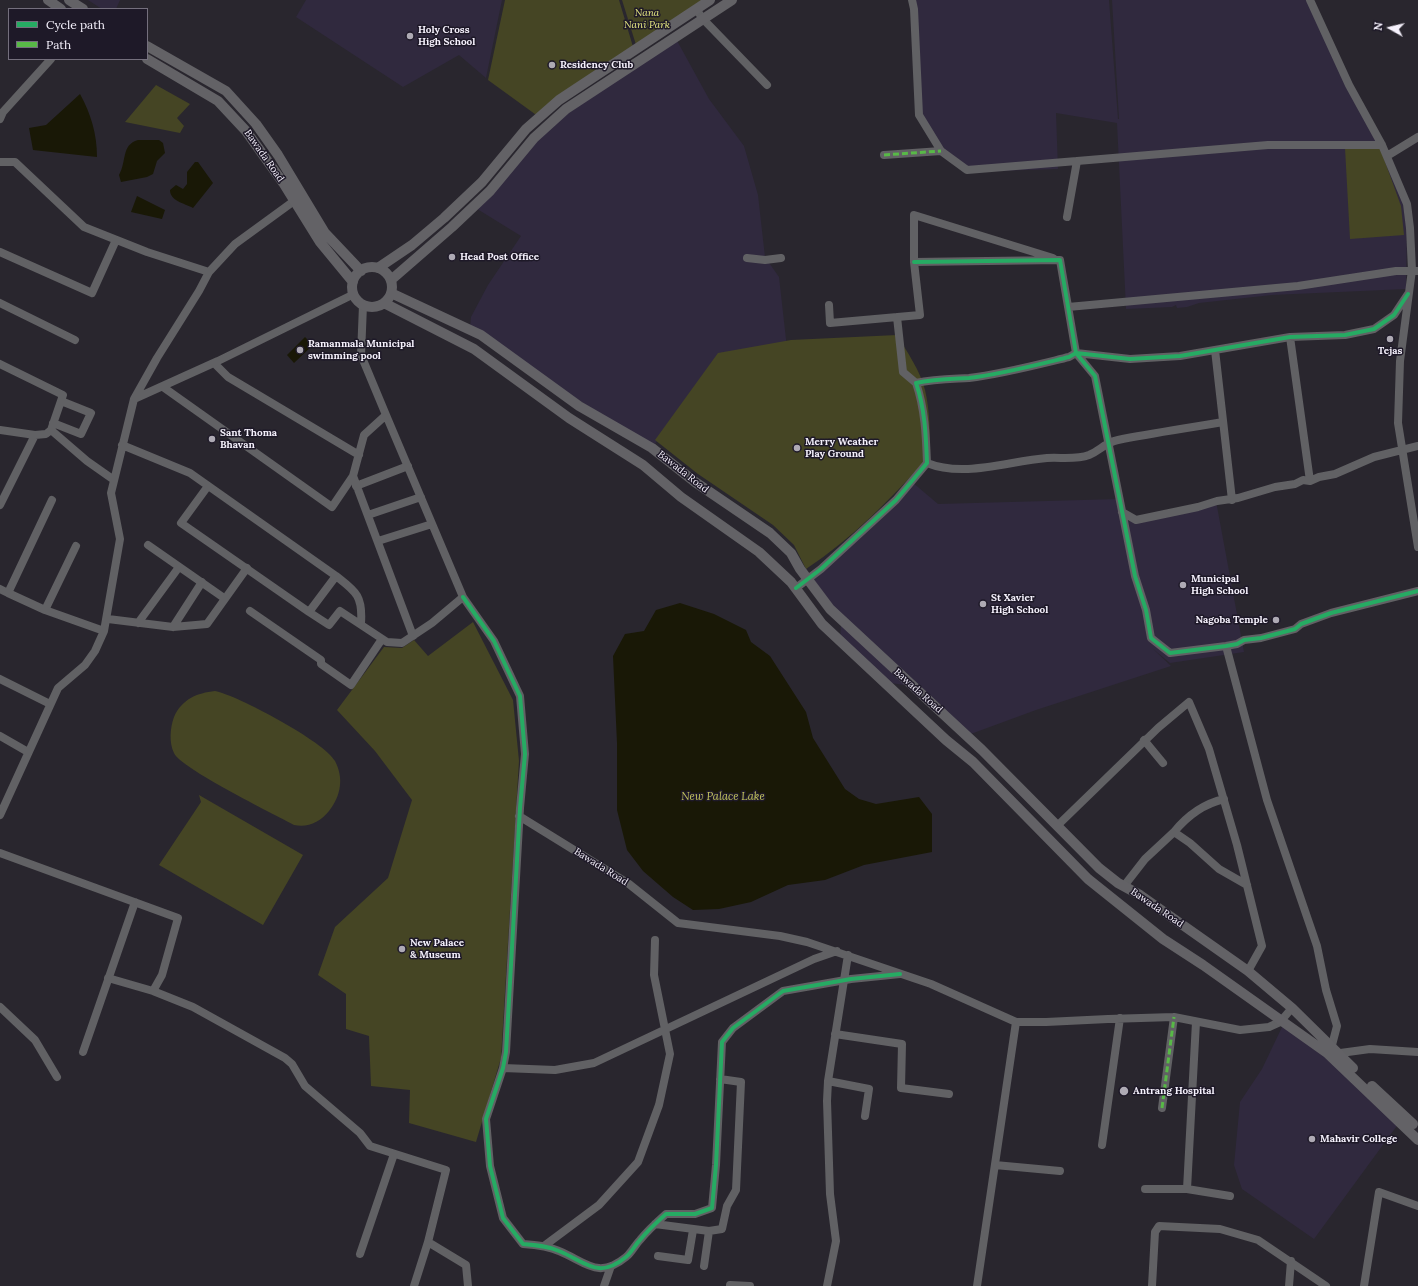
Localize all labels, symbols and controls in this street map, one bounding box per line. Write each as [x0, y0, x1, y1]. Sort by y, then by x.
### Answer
park label: Nana Nani Park [624, 7, 670, 30]
legend [8, 8, 148, 60]
north arrow [1370, 8, 1410, 48]
text: Cycle path [46, 17, 105, 32]
text: N [1371, 21, 1386, 32]
place label: Holy Cross High School [418, 24, 475, 48]
marker: Holy Cross High School [405, 31, 415, 41]
text: Path [46, 37, 71, 52]
place label: Residency Club [560, 59, 633, 71]
marker: Residency Club [547, 60, 557, 70]
street label: Bawada Road [242, 127, 286, 185]
place label: Head Post Office [460, 251, 539, 263]
marker: Head Post Office [447, 252, 457, 262]
marker: Tejas [1385, 334, 1395, 344]
place label: Ramanmala Municipal swimming pool [308, 338, 414, 362]
marker: Ramanmala Municipal swimming pool [295, 345, 305, 355]
place label: Tejas [1378, 345, 1402, 357]
place label: Sant Thoma Bhavan [220, 427, 277, 450]
marker: Sant Thoma Bhavan [207, 434, 217, 444]
place label: Merry Weather Play Ground [805, 436, 878, 460]
marker: Merry Weather Play Ground [792, 443, 802, 453]
street label: Bawada Road [655, 448, 711, 496]
place label: Municipal High School [1191, 573, 1248, 596]
marker: Municipal High School [1178, 580, 1188, 590]
place label: St Xavier High School [991, 592, 1048, 616]
marker: St Xavier High School [978, 599, 988, 609]
place label: Nagoba Temple [1196, 614, 1268, 626]
marker: Nagoba Temple [1271, 615, 1281, 625]
street label: Bawada Road [891, 666, 945, 716]
water label: New Palace Lake [681, 790, 765, 804]
street label: Bawada Road [572, 846, 630, 888]
street label: Bawada Road [1128, 886, 1186, 930]
place label: New Palace & Museum [410, 937, 464, 960]
marker: New Palace & Museum [397, 944, 407, 954]
marker: Antrang Hospital [1118, 1085, 1130, 1097]
place label: Antrang Hospital [1133, 1085, 1215, 1097]
place label: Mahavir College [1320, 1133, 1397, 1145]
marker: Mahavir College [1307, 1134, 1317, 1144]

